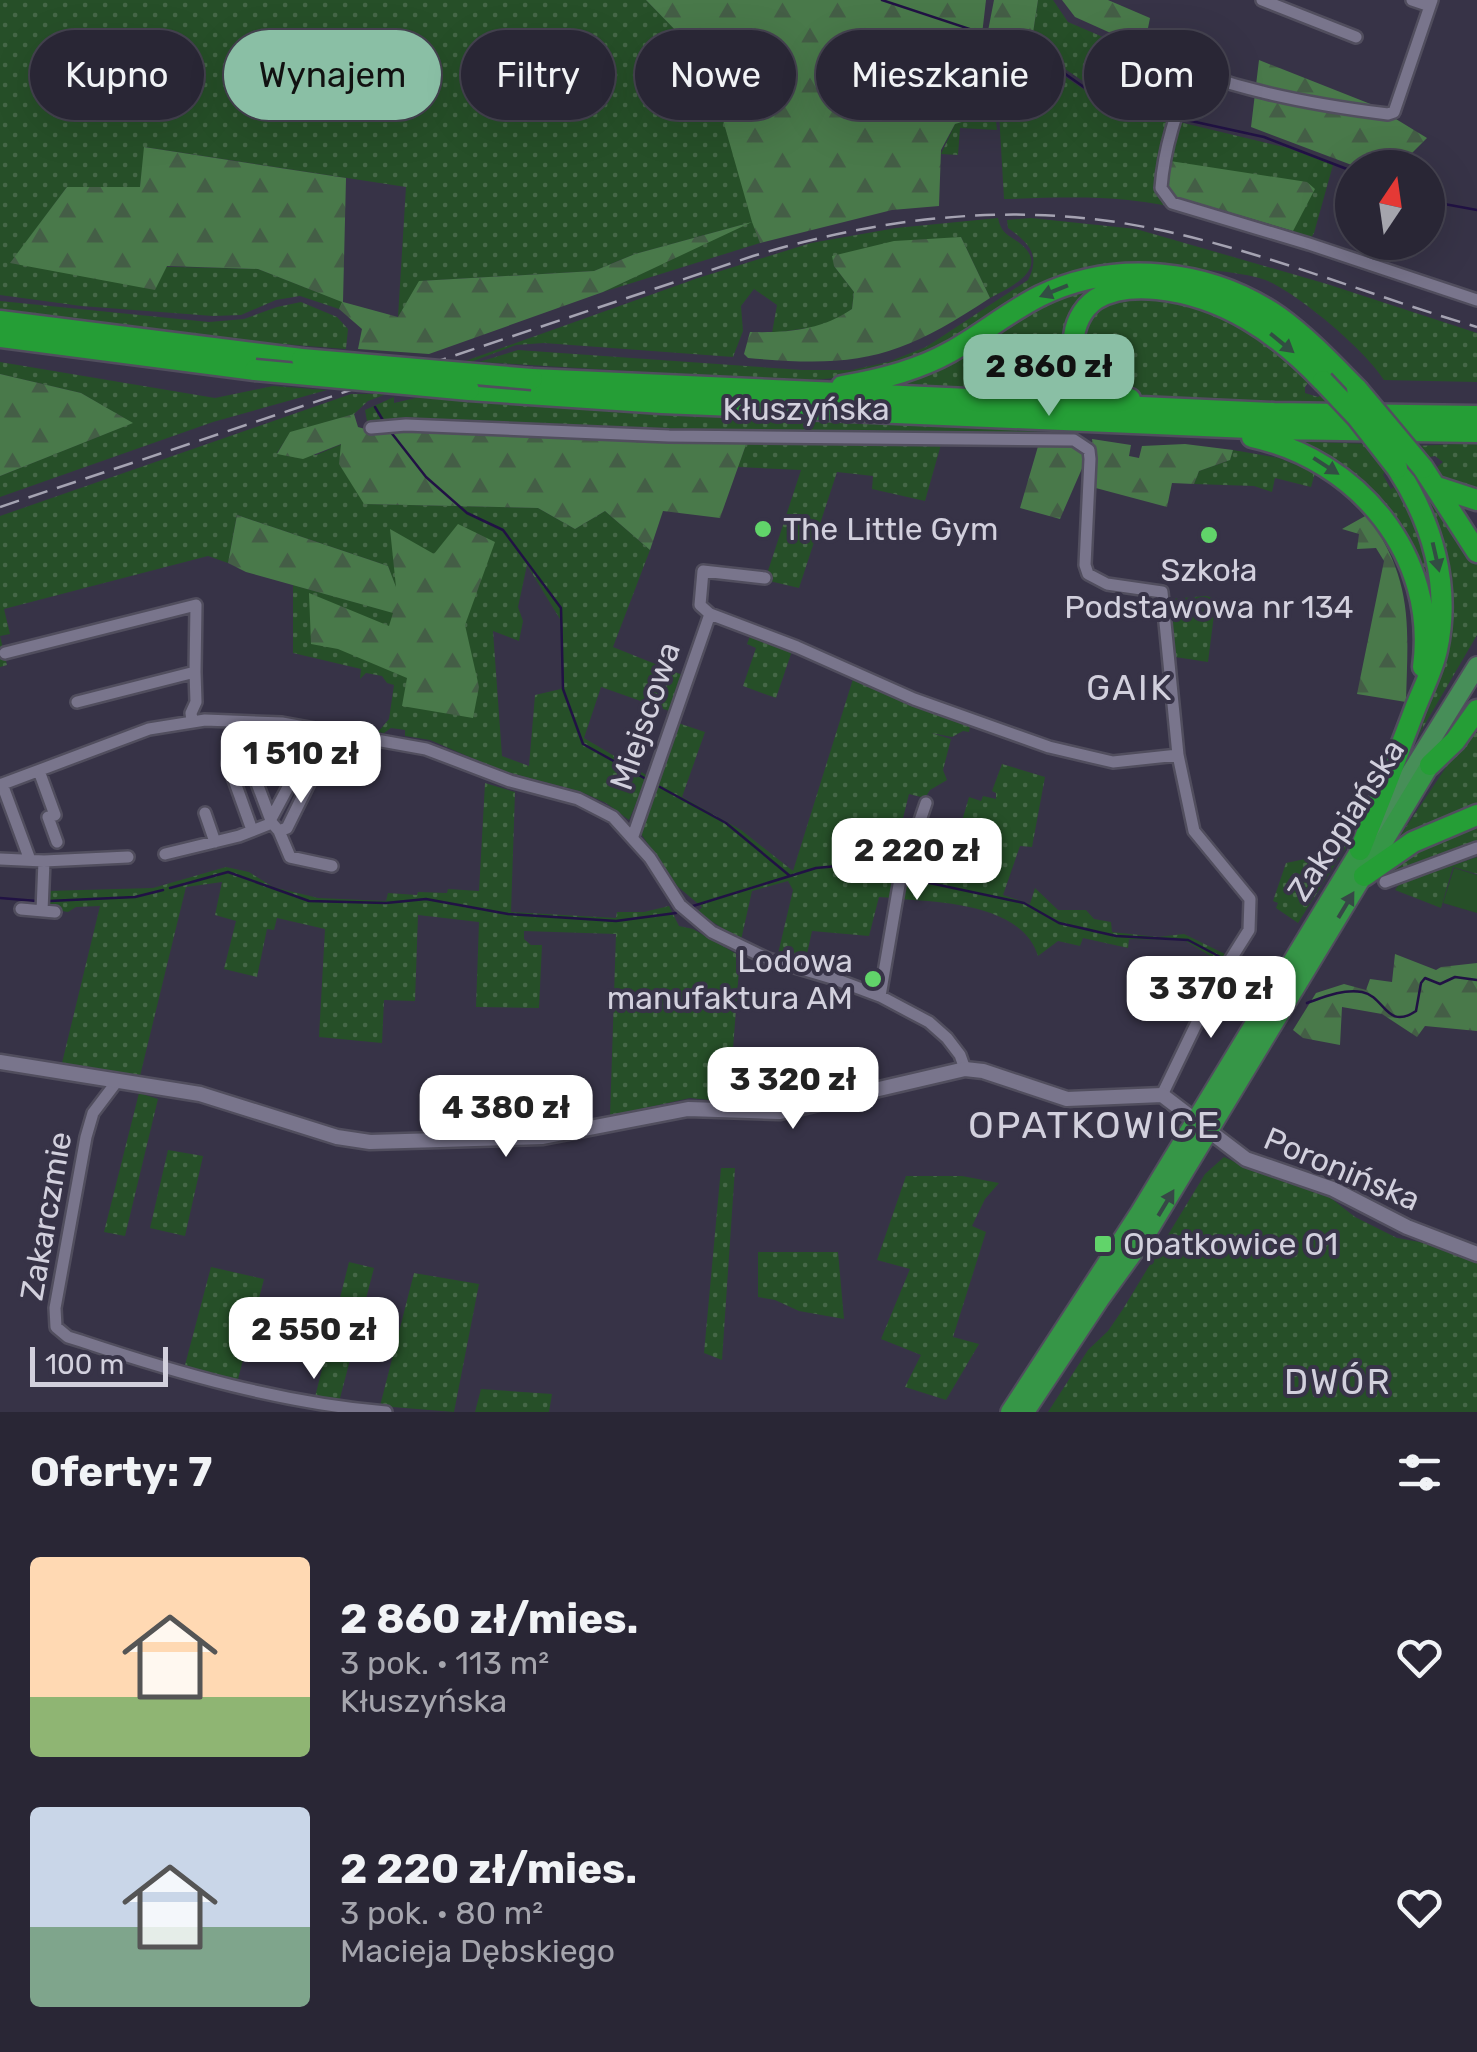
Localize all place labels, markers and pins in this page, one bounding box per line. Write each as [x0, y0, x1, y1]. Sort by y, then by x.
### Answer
pin: 2 860 zł [946, 334, 1152, 419]
place label: The Little Gym [783, 510, 998, 548]
marker: The Little Gym [752, 518, 774, 540]
marker: Szkoła Podstawowa nr 134 [1198, 524, 1220, 546]
place label: Szkoła Podstawowa nr 134 [1064, 551, 1354, 626]
pin: 1 510 zł [198, 721, 404, 806]
pin: 2 220 zł [814, 818, 1020, 903]
place label: Lodowa manufaktura AM [607, 942, 853, 1017]
pin: 3 370 zł [1108, 956, 1314, 1041]
marker: Lodowa manufaktura AM [862, 968, 884, 990]
pin: 3 320 zł [690, 1047, 896, 1132]
pin: 4 380 zł [403, 1075, 609, 1160]
place label: Opatkowice 01 [1123, 1225, 1338, 1263]
marker: Opatkowice 01 [1092, 1233, 1114, 1255]
pin: 2 550 zł [211, 1297, 417, 1382]

